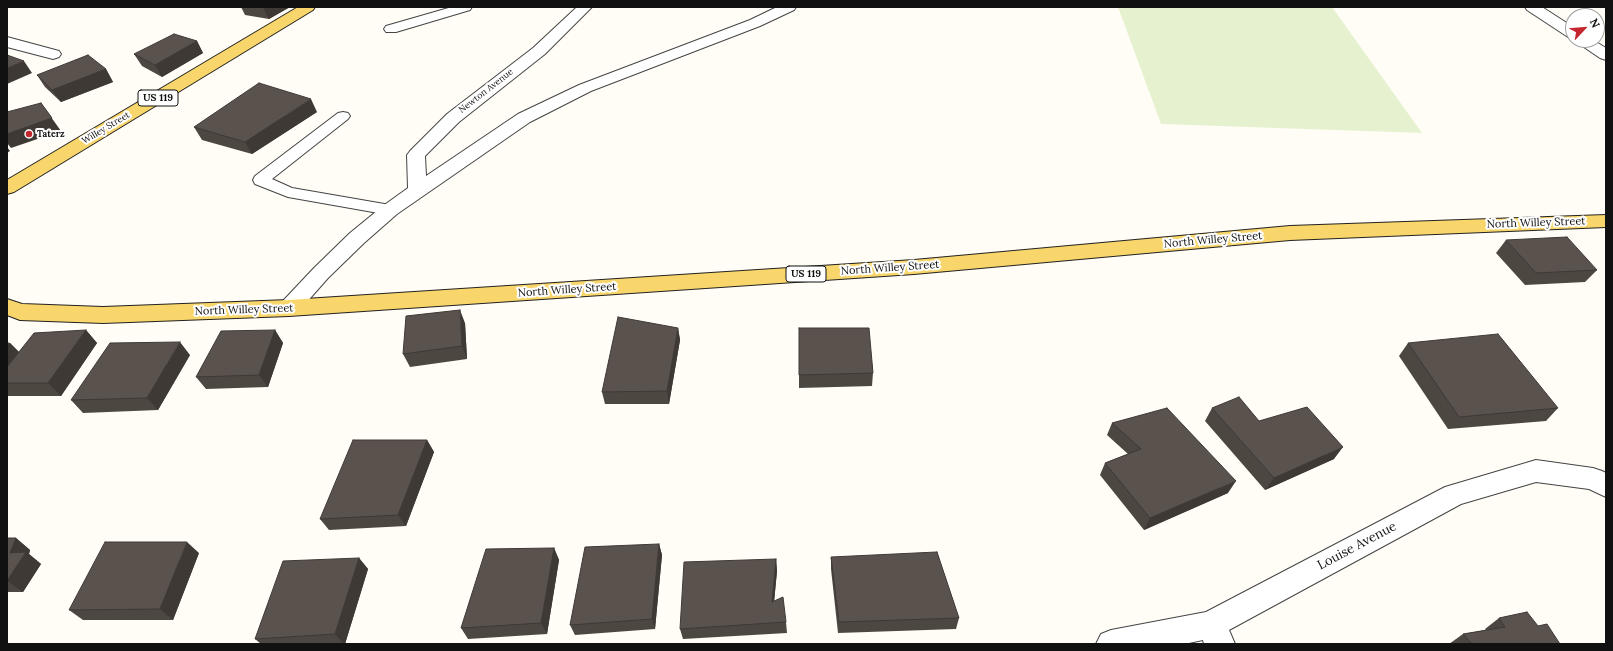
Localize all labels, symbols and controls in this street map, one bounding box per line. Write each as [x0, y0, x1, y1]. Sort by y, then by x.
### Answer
north arrow [1565, 8, 1605, 48]
text: N [1587, 16, 1603, 30]
street label: Newton Avenue [457, 66, 515, 116]
road number: US 119 [138, 90, 178, 106]
street label: Willey Street [80, 110, 132, 146]
marker: Taterz [24, 129, 34, 139]
place label: Taterz [37, 129, 65, 139]
street label: North Willey Street [1486, 215, 1586, 231]
street label: North Willey Street [1163, 229, 1263, 251]
street label: North Willey Street [840, 258, 940, 278]
road number: US 119 [786, 266, 826, 282]
street label: North Willey Street [517, 280, 617, 300]
street label: North Willey Street [194, 302, 294, 318]
street label: Louise Avenue [1315, 519, 1399, 573]

